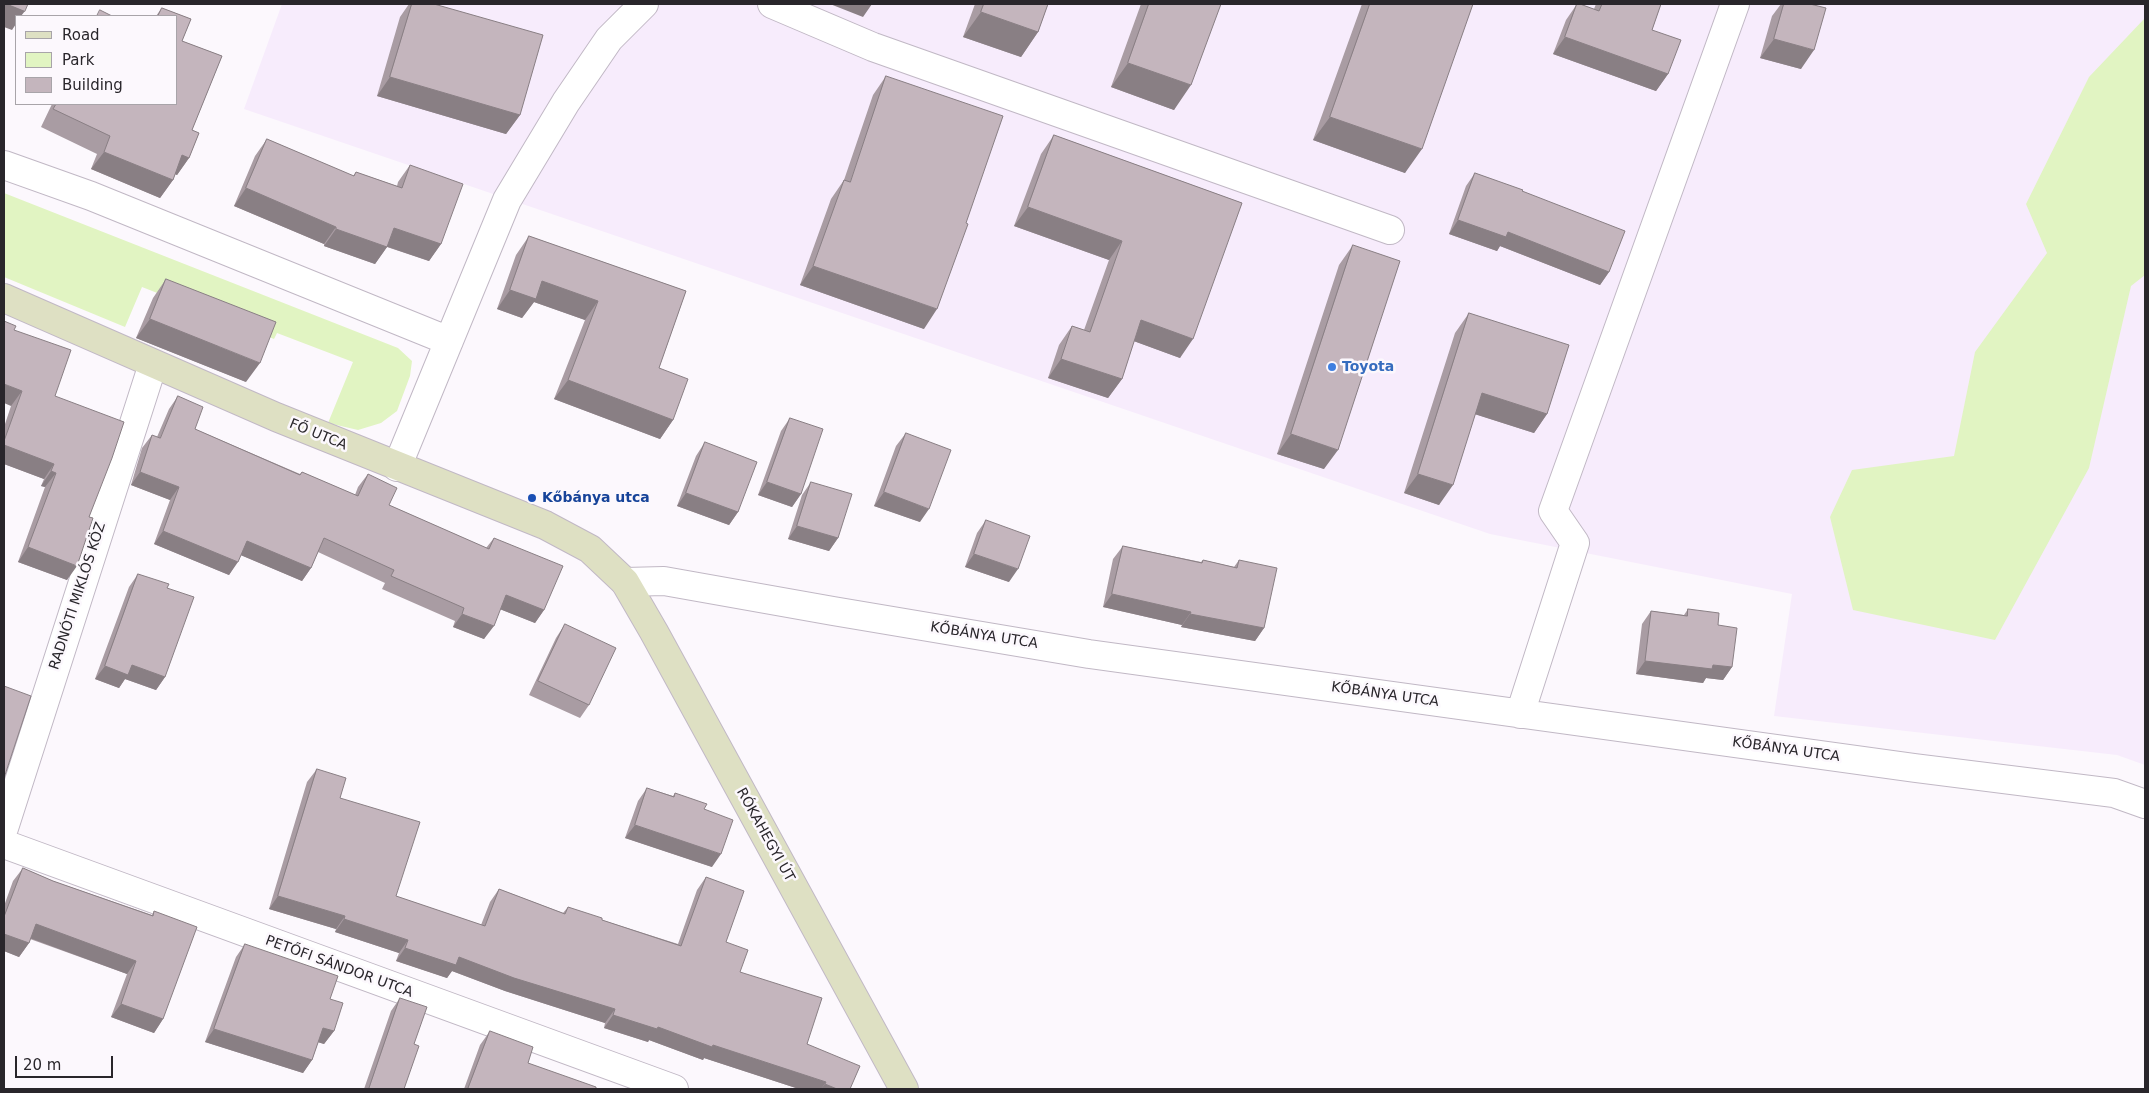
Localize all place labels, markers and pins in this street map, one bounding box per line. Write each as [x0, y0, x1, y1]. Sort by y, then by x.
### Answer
place label: Toyota [1342, 359, 1394, 375]
marker: Toyota [1326, 361, 1338, 373]
place label: Kőbánya utca [542, 490, 650, 506]
marker: Kőbánya utca [526, 492, 538, 504]

